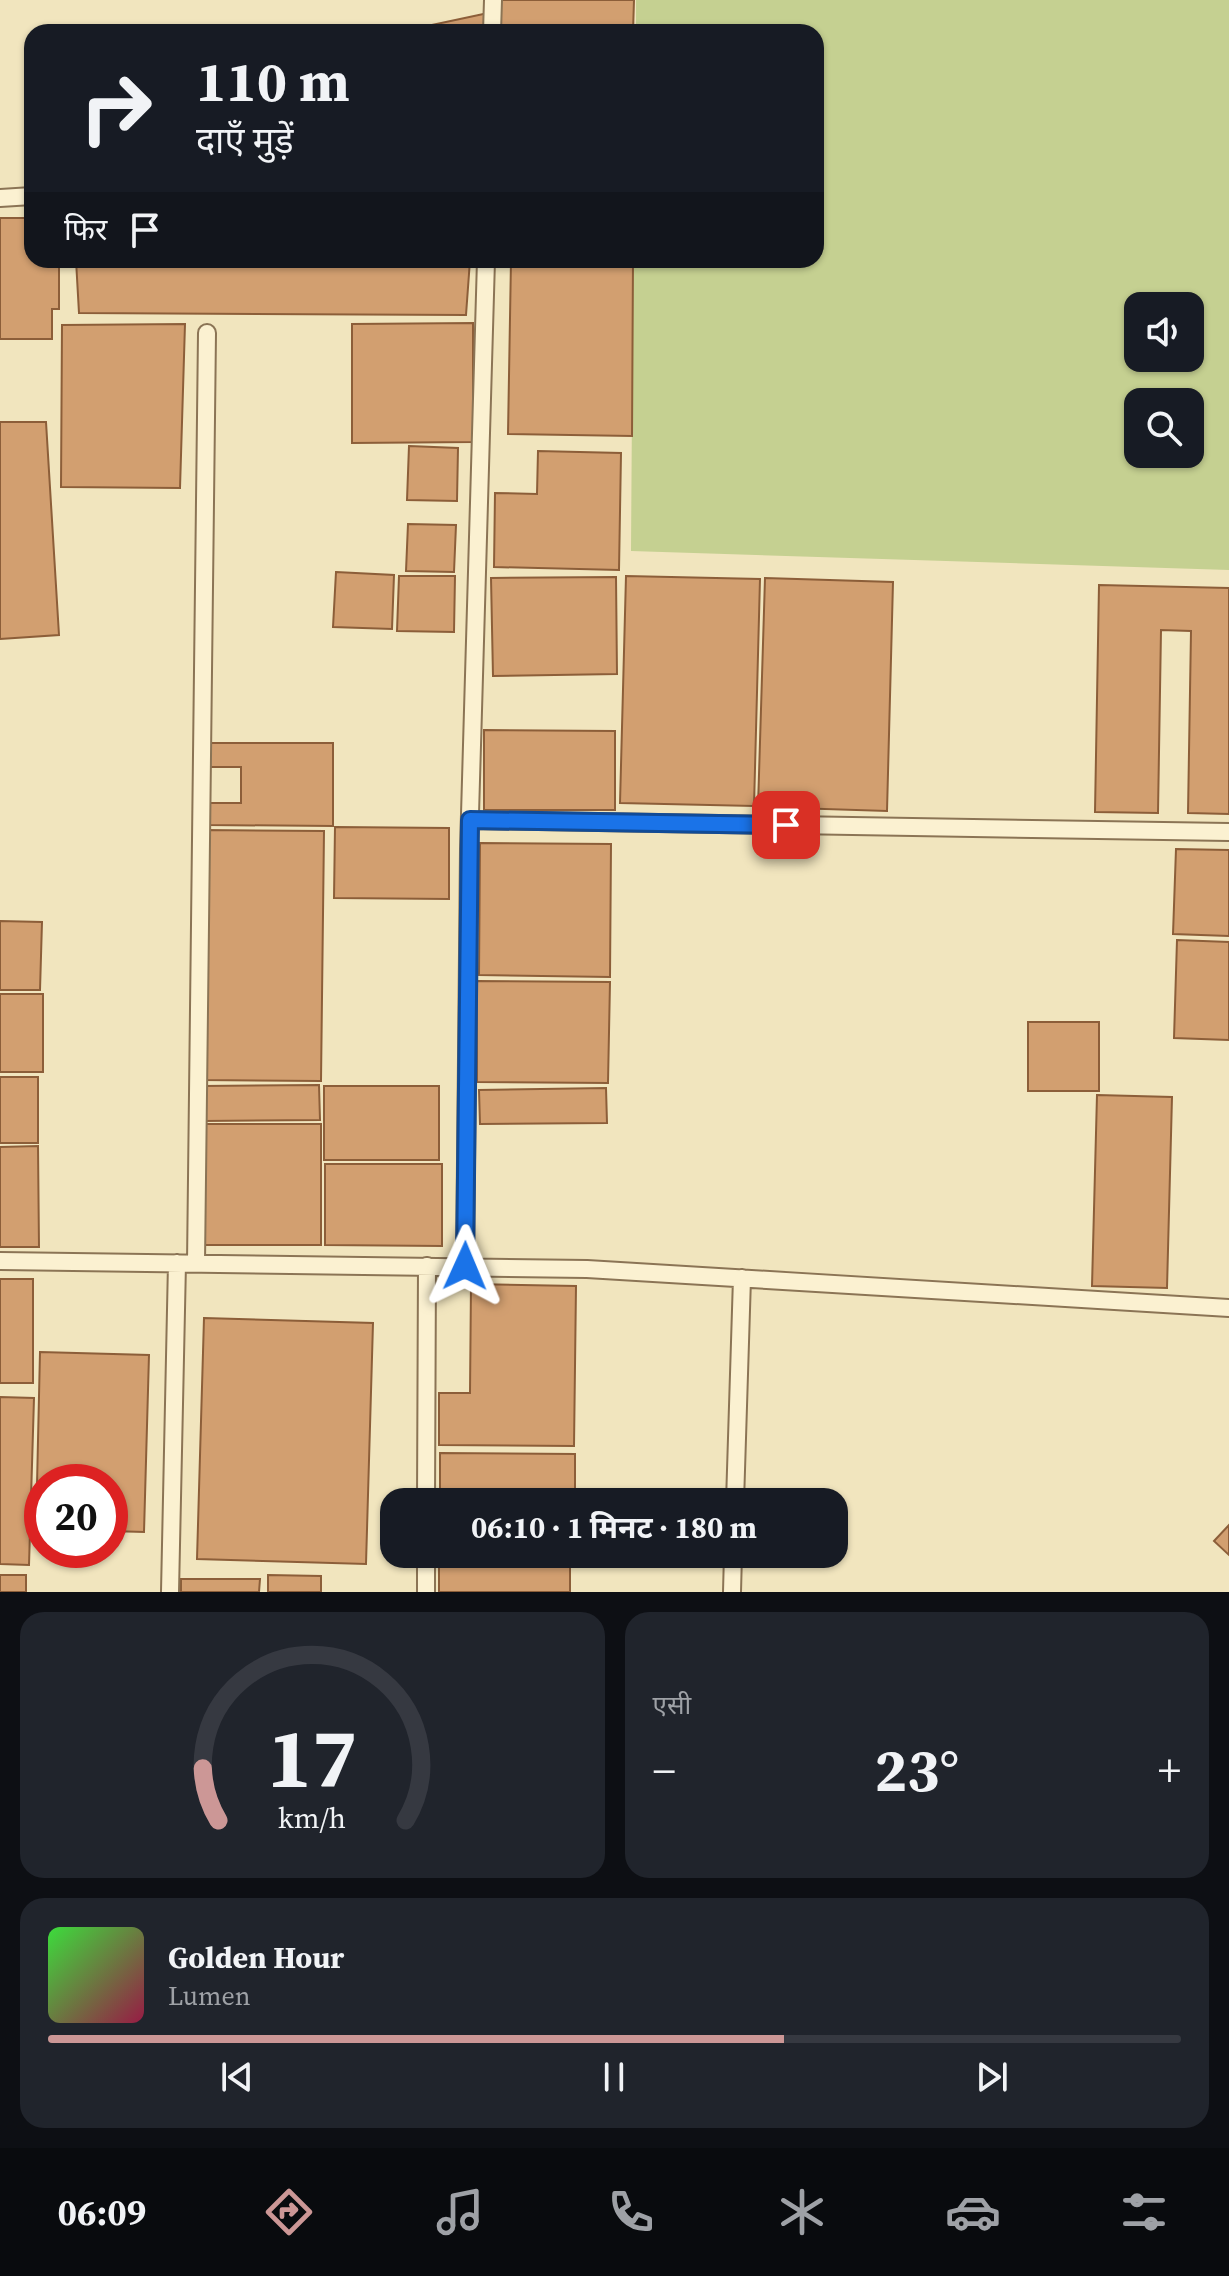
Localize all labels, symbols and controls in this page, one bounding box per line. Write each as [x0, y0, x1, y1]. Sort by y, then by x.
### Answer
text: 110 m [196, 43, 350, 120]
icon: right [64, 56, 168, 160]
text: दाएँ मुड़ें [196, 116, 294, 165]
icon: arrive [123, 208, 167, 252]
text: फिर [64, 209, 107, 250]
map controls [1124, 292, 1204, 468]
button: sound [1124, 292, 1204, 372]
button: search [1124, 388, 1204, 468]
pin [752, 791, 820, 859]
icon: arrive [764, 803, 808, 847]
position arrow [423, 1224, 507, 1308]
speed limit sign: 20 [24, 1464, 128, 1568]
text: 06:10 · 1 मिनट · 180 m [471, 1507, 757, 1548]
text: एसी [653, 1687, 691, 1723]
text: 17 [267, 1701, 357, 1815]
text: 23° [874, 1729, 959, 1811]
text: − [653, 1740, 676, 1801]
text: + [1158, 1740, 1181, 1801]
text: km/h [278, 1798, 346, 1838]
text: Golden Hour [168, 1937, 344, 1978]
text: Lumen [168, 1978, 250, 2014]
icon: previous [215, 2055, 259, 2099]
icon: pause [592, 2055, 636, 2099]
icon: next [970, 2055, 1014, 2099]
icon: directions [261, 2184, 317, 2240]
icon: music [432, 2184, 488, 2240]
icon: phone [603, 2184, 659, 2240]
icon: climate [774, 2184, 830, 2240]
icon: car [945, 2184, 1001, 2240]
icon: filters [1116, 2184, 1172, 2240]
text: 06:09 [57, 2188, 146, 2237]

